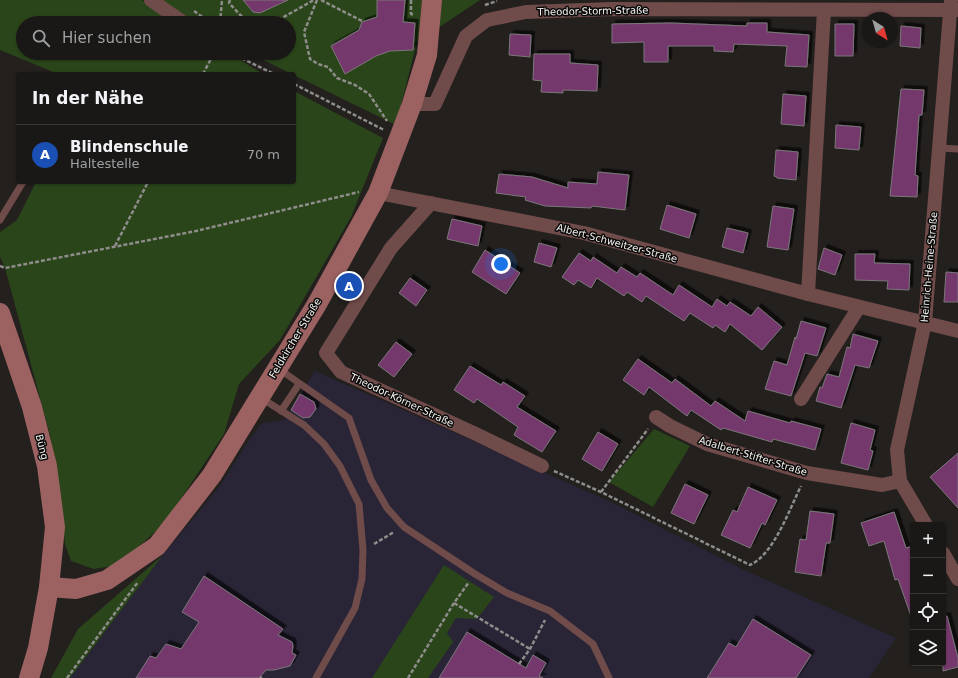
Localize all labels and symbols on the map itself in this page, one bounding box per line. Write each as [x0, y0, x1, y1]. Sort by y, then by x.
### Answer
street label: Theodor-Storm-Straße [536, 5, 649, 17]
north arrow [862, 12, 898, 48]
street label: Heinrich-Heine-Straße [919, 211, 939, 323]
street label: Albert-Schweitzer-Straße [555, 222, 679, 264]
your location [491, 254, 511, 274]
pin: A [336, 271, 362, 301]
street label: Feldkircher Straße [267, 296, 323, 380]
street label: Theodor-Körner-Straße [348, 371, 455, 429]
street label: Büng [34, 433, 50, 461]
street label: Adalbert-Stifter-Straße [698, 434, 808, 478]

